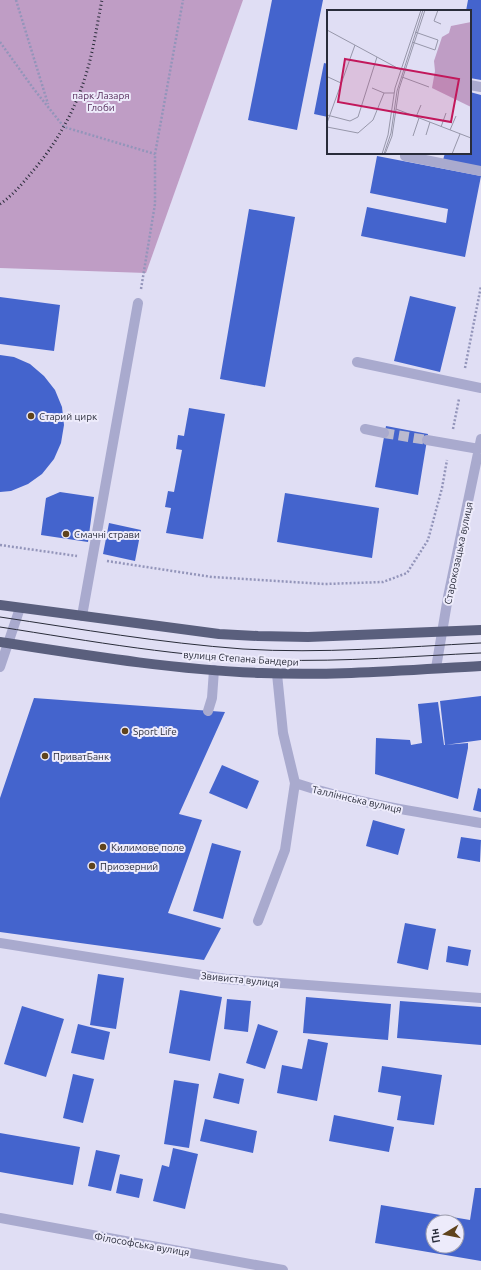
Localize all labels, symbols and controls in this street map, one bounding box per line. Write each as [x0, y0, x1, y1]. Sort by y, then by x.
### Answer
inset map [327, 10, 471, 154]
park label: парк Лазаря Глоби [72, 90, 130, 113]
marker: Старий цирк [26, 411, 36, 421]
place label: Старий цирк [39, 411, 97, 422]
street label: Старокозацька вулиця [442, 501, 475, 605]
marker: Смачні страви [61, 529, 71, 539]
place label: Смачні страви [74, 529, 140, 540]
street label: вулиця Степана Бандери [183, 649, 299, 668]
marker: Sport Life [120, 726, 130, 736]
place label: Sport Life [133, 726, 177, 737]
marker: ПриватБанк [40, 751, 50, 761]
place label: ПриватБанк [53, 751, 109, 762]
street label: Талліннська вулиця [311, 784, 403, 815]
marker: Килимове поле [98, 842, 108, 852]
place label: Килимове поле [111, 842, 184, 853]
marker: Приозерний [87, 861, 97, 871]
place label: Приозерний [100, 861, 158, 872]
street label: Звивиста вулиця [200, 970, 279, 989]
north arrow [425, 1214, 465, 1254]
text: Пн [428, 1228, 442, 1244]
street label: Філософська вулиця [94, 1231, 190, 1258]

